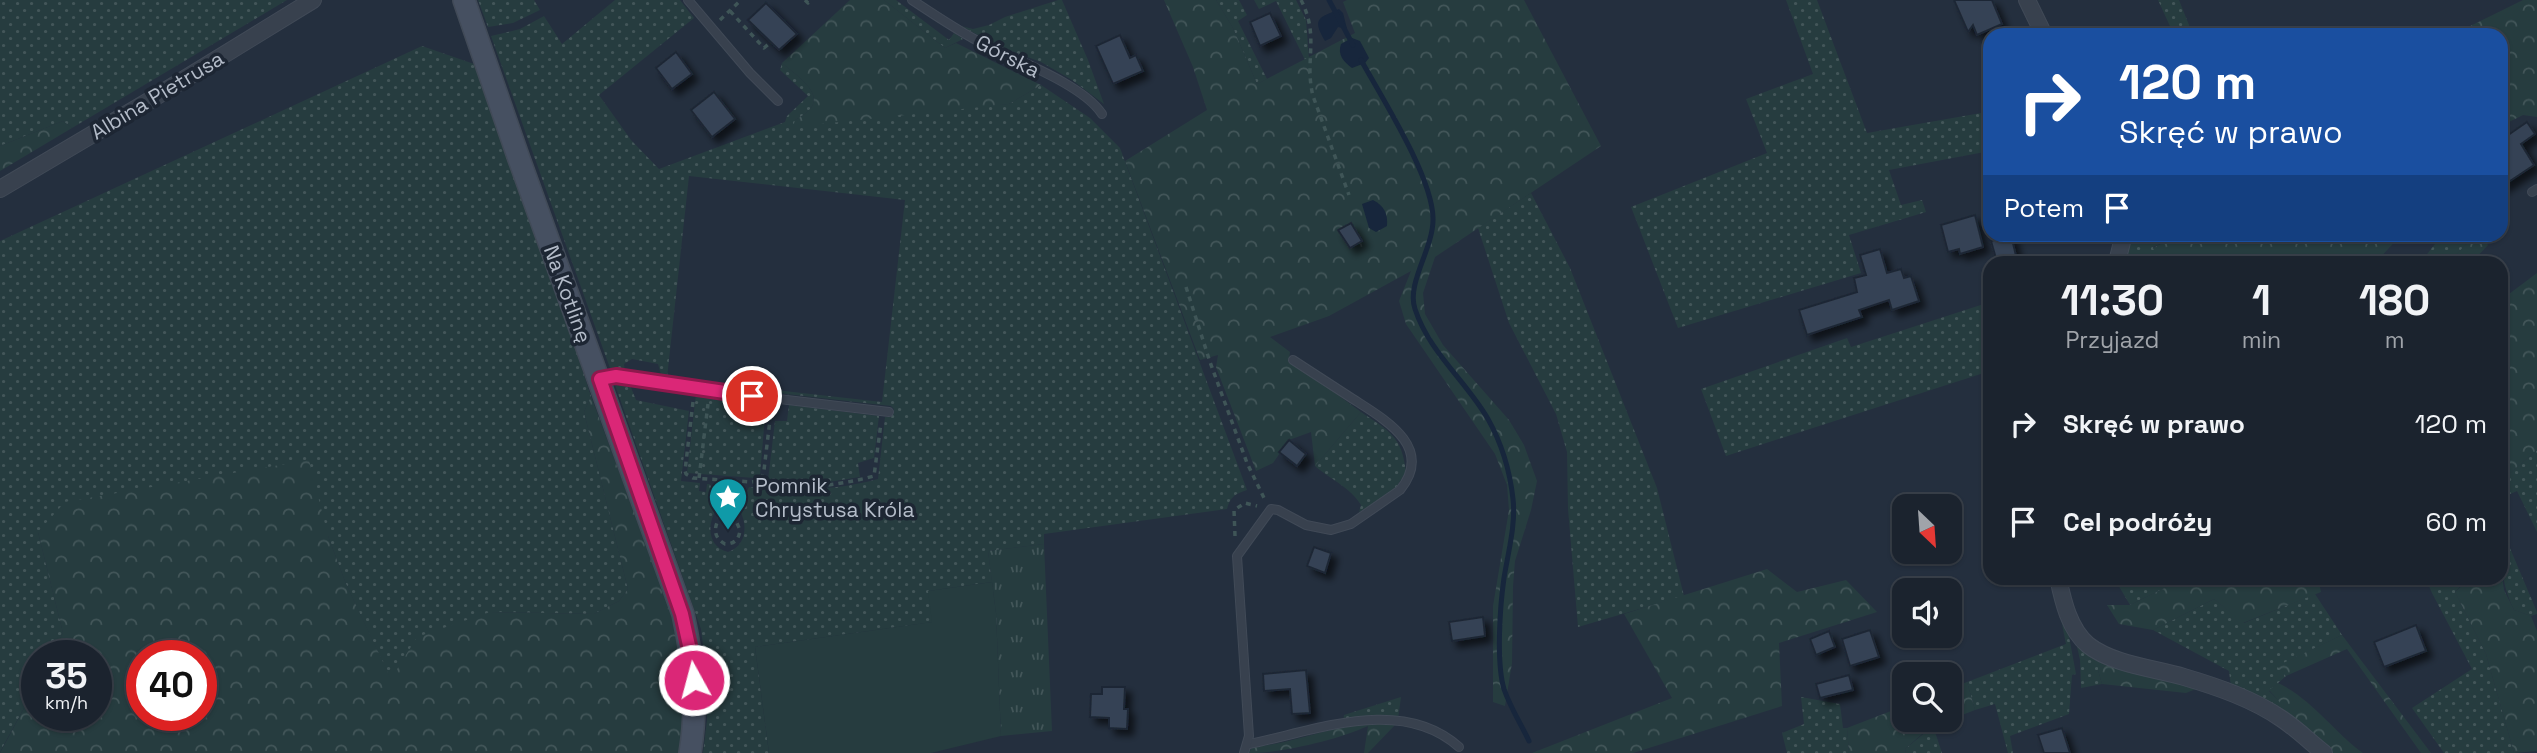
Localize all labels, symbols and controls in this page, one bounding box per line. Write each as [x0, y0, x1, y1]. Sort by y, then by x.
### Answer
street label: Górska [971, 28, 1045, 84]
street label: Albina Pietrusa [85, 45, 229, 145]
text: 120 m [2119, 51, 2256, 113]
icon: right [2004, 56, 2095, 147]
text: Skręć w prawo [2119, 112, 2343, 152]
icon: arrive [2098, 189, 2136, 227]
text: Potem [2004, 191, 2084, 225]
street label: Na Kotlinę [538, 242, 598, 346]
text: 11:30 [2061, 274, 2164, 327]
text: 1 [2252, 274, 2271, 327]
text: 180 [2359, 274, 2430, 327]
text: Przyjazd [2065, 325, 2159, 355]
text: min [2242, 325, 2281, 355]
text: m [2385, 325, 2404, 355]
pin [722, 366, 782, 426]
icon: arrive [733, 377, 771, 415]
icon: right [2004, 405, 2042, 443]
text: Skręć w prawo [2063, 407, 2245, 441]
text: 120 m [2415, 407, 2487, 441]
place label: Pomnik Chrystusa Króla [755, 472, 914, 523]
place icon: Pomnik Chrystusa Króla [707, 476, 749, 531]
north arrow [1892, 494, 1962, 564]
map controls [1892, 494, 1962, 732]
icon: arrive [2004, 503, 2042, 541]
text: Cel podróży [2063, 505, 2212, 539]
text: 60 m [2425, 505, 2487, 539]
button: sound [1892, 578, 1962, 648]
speed limit sign: 40 [126, 640, 217, 731]
position arrow [657, 643, 731, 717]
text: 35 [45, 654, 88, 698]
button: search [1892, 662, 1962, 732]
text: km/h [45, 691, 88, 714]

